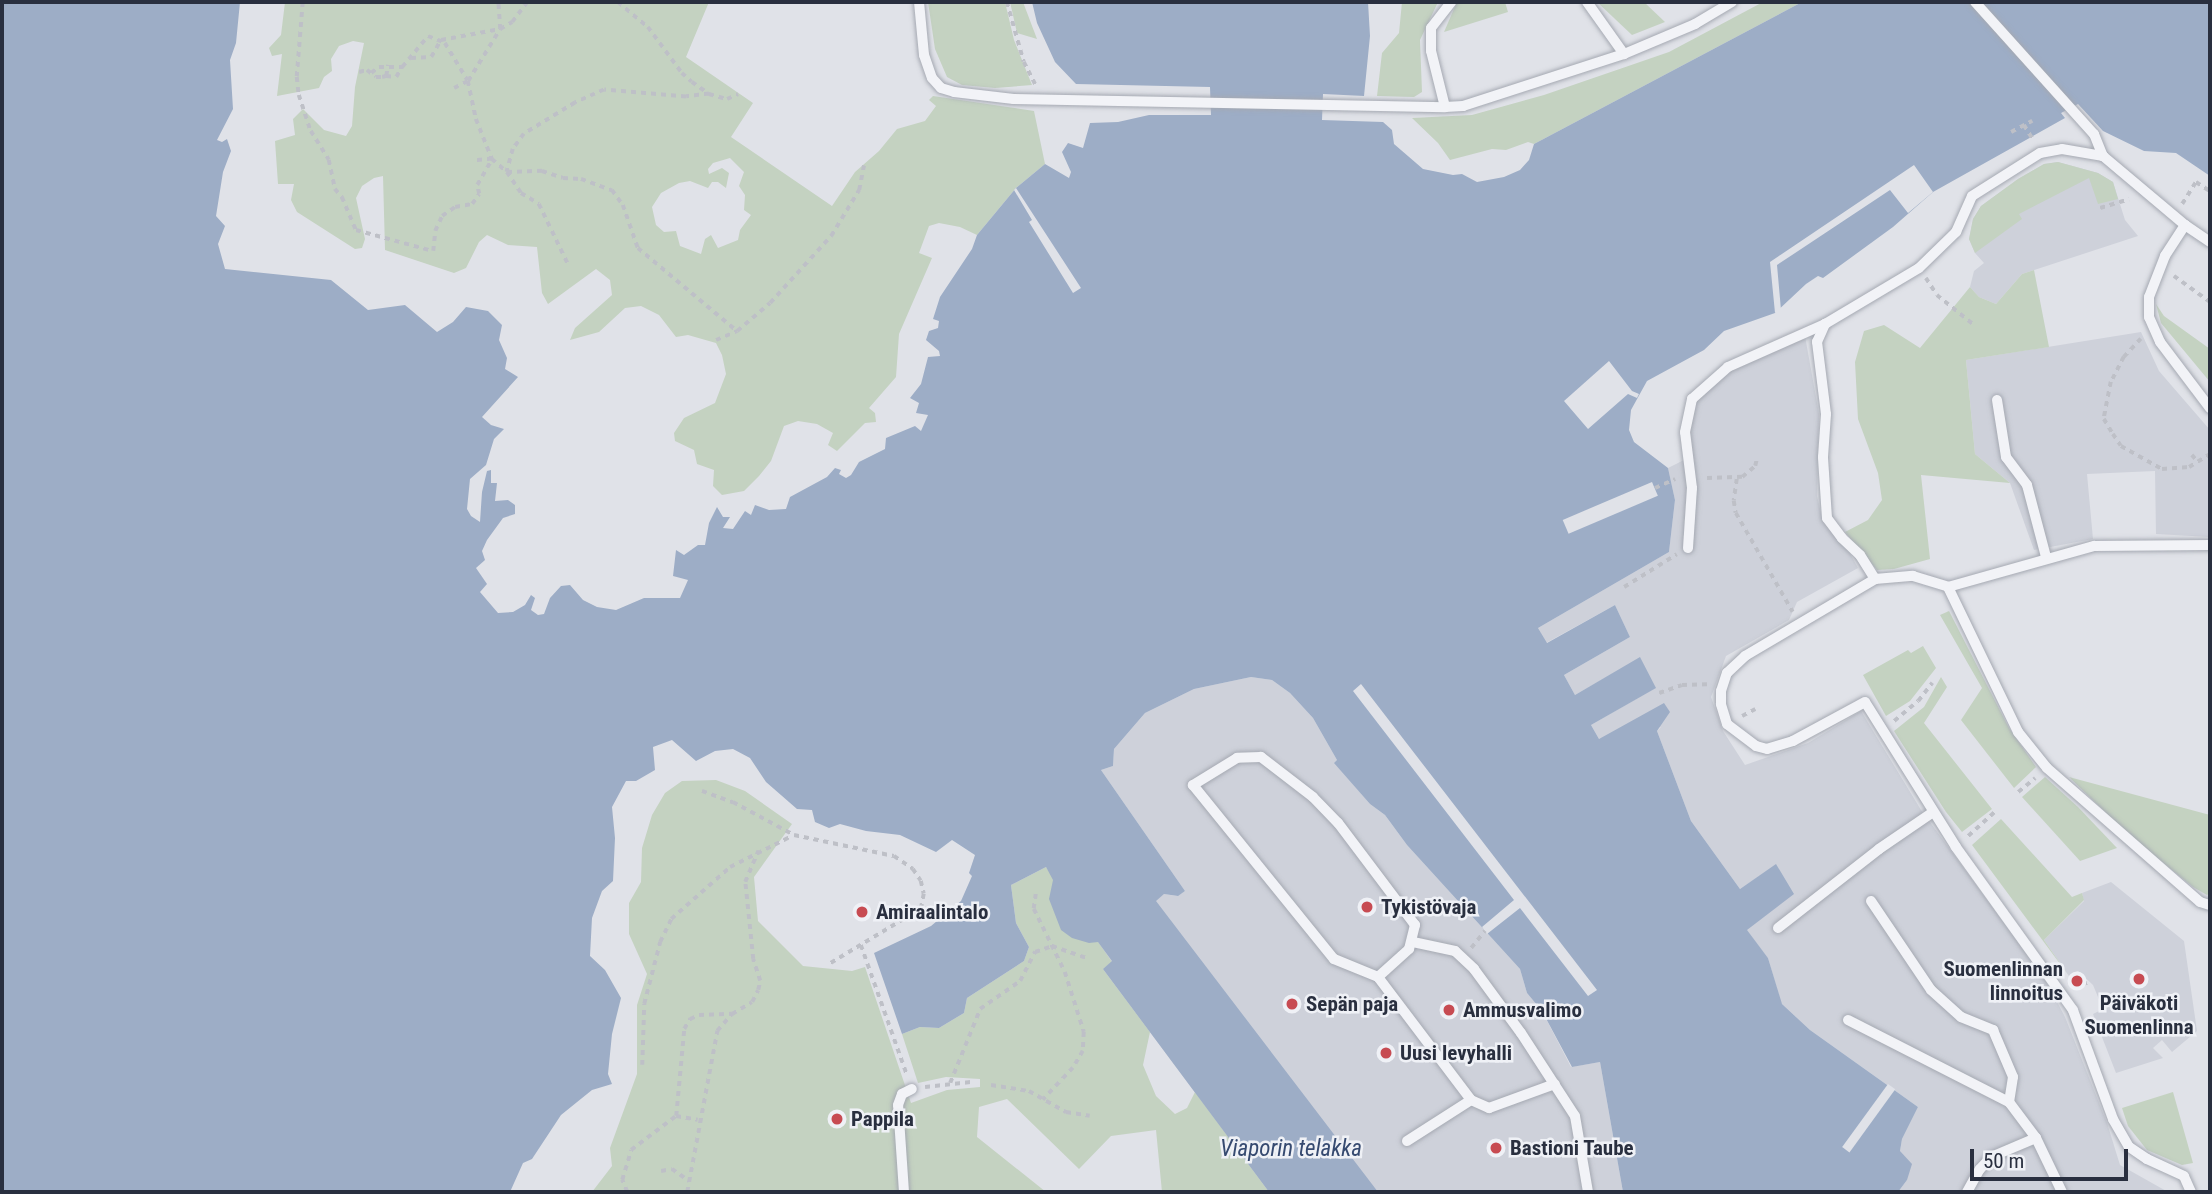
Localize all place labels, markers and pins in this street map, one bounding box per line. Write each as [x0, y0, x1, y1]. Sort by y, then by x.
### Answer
place label: Tykistövaja [1381, 894, 1476, 920]
place label: Amiraalintalo [876, 899, 988, 925]
marker: Tykistövaja [1359, 899, 1375, 915]
marker: Amiraalintalo [854, 904, 870, 920]
place label: Suomenlinnan linnoitus [1943, 956, 2063, 1006]
marker: Päiväkoti Suomenlinna [2131, 971, 2147, 987]
marker: Suomenlinnan linnoitus [2069, 973, 2085, 989]
place label: Päiväkoti Suomenlinna [2084, 990, 2194, 1040]
place label: Sepän paja [1306, 991, 1398, 1017]
marker: Sepän paja [1284, 996, 1300, 1012]
place label: Ammusvalimo [1463, 997, 1582, 1023]
marker: Ammusvalimo [1441, 1002, 1457, 1018]
place label: Uusi levyhalli [1400, 1040, 1512, 1066]
marker: Uusi levyhalli [1378, 1045, 1394, 1061]
place label: Pappila [851, 1106, 914, 1132]
marker: Pappila [829, 1111, 845, 1127]
place label: Bastioni Taube [1510, 1135, 1634, 1161]
marker: Bastioni Taube [1488, 1140, 1504, 1156]

